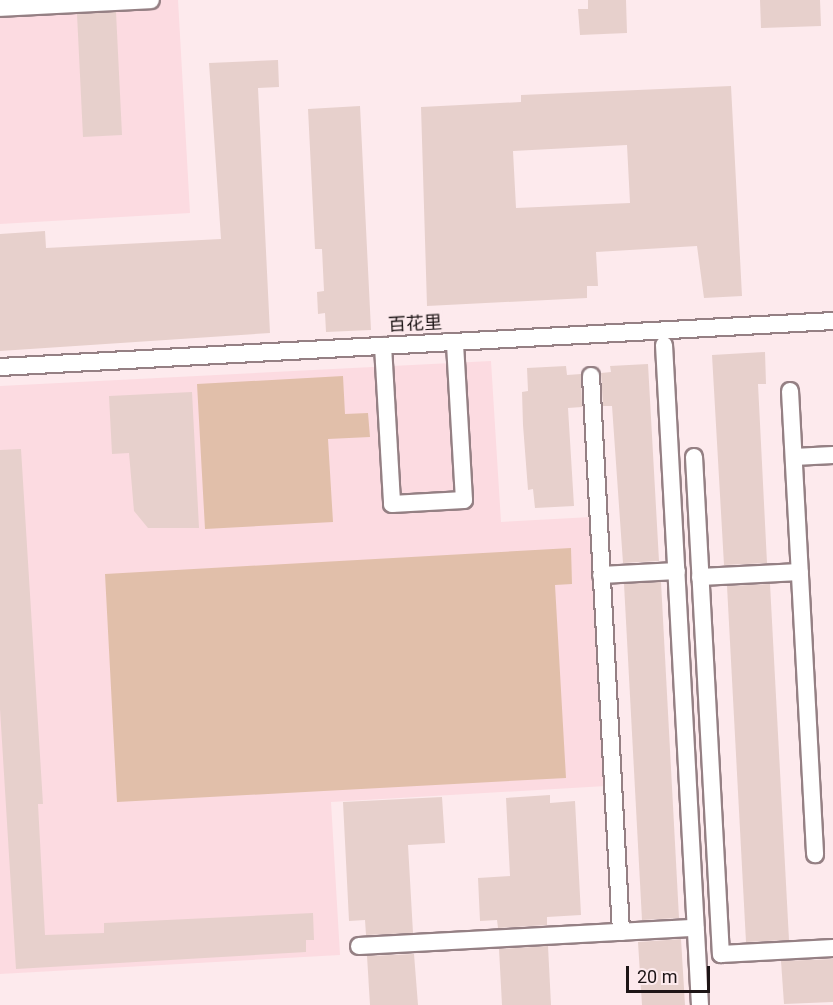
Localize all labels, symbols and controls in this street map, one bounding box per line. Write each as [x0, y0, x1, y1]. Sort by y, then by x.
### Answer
street label: 百花里 [387, 312, 443, 336]
scale bar [629, 954, 713, 992]
text: 20 m [637, 966, 677, 987]

